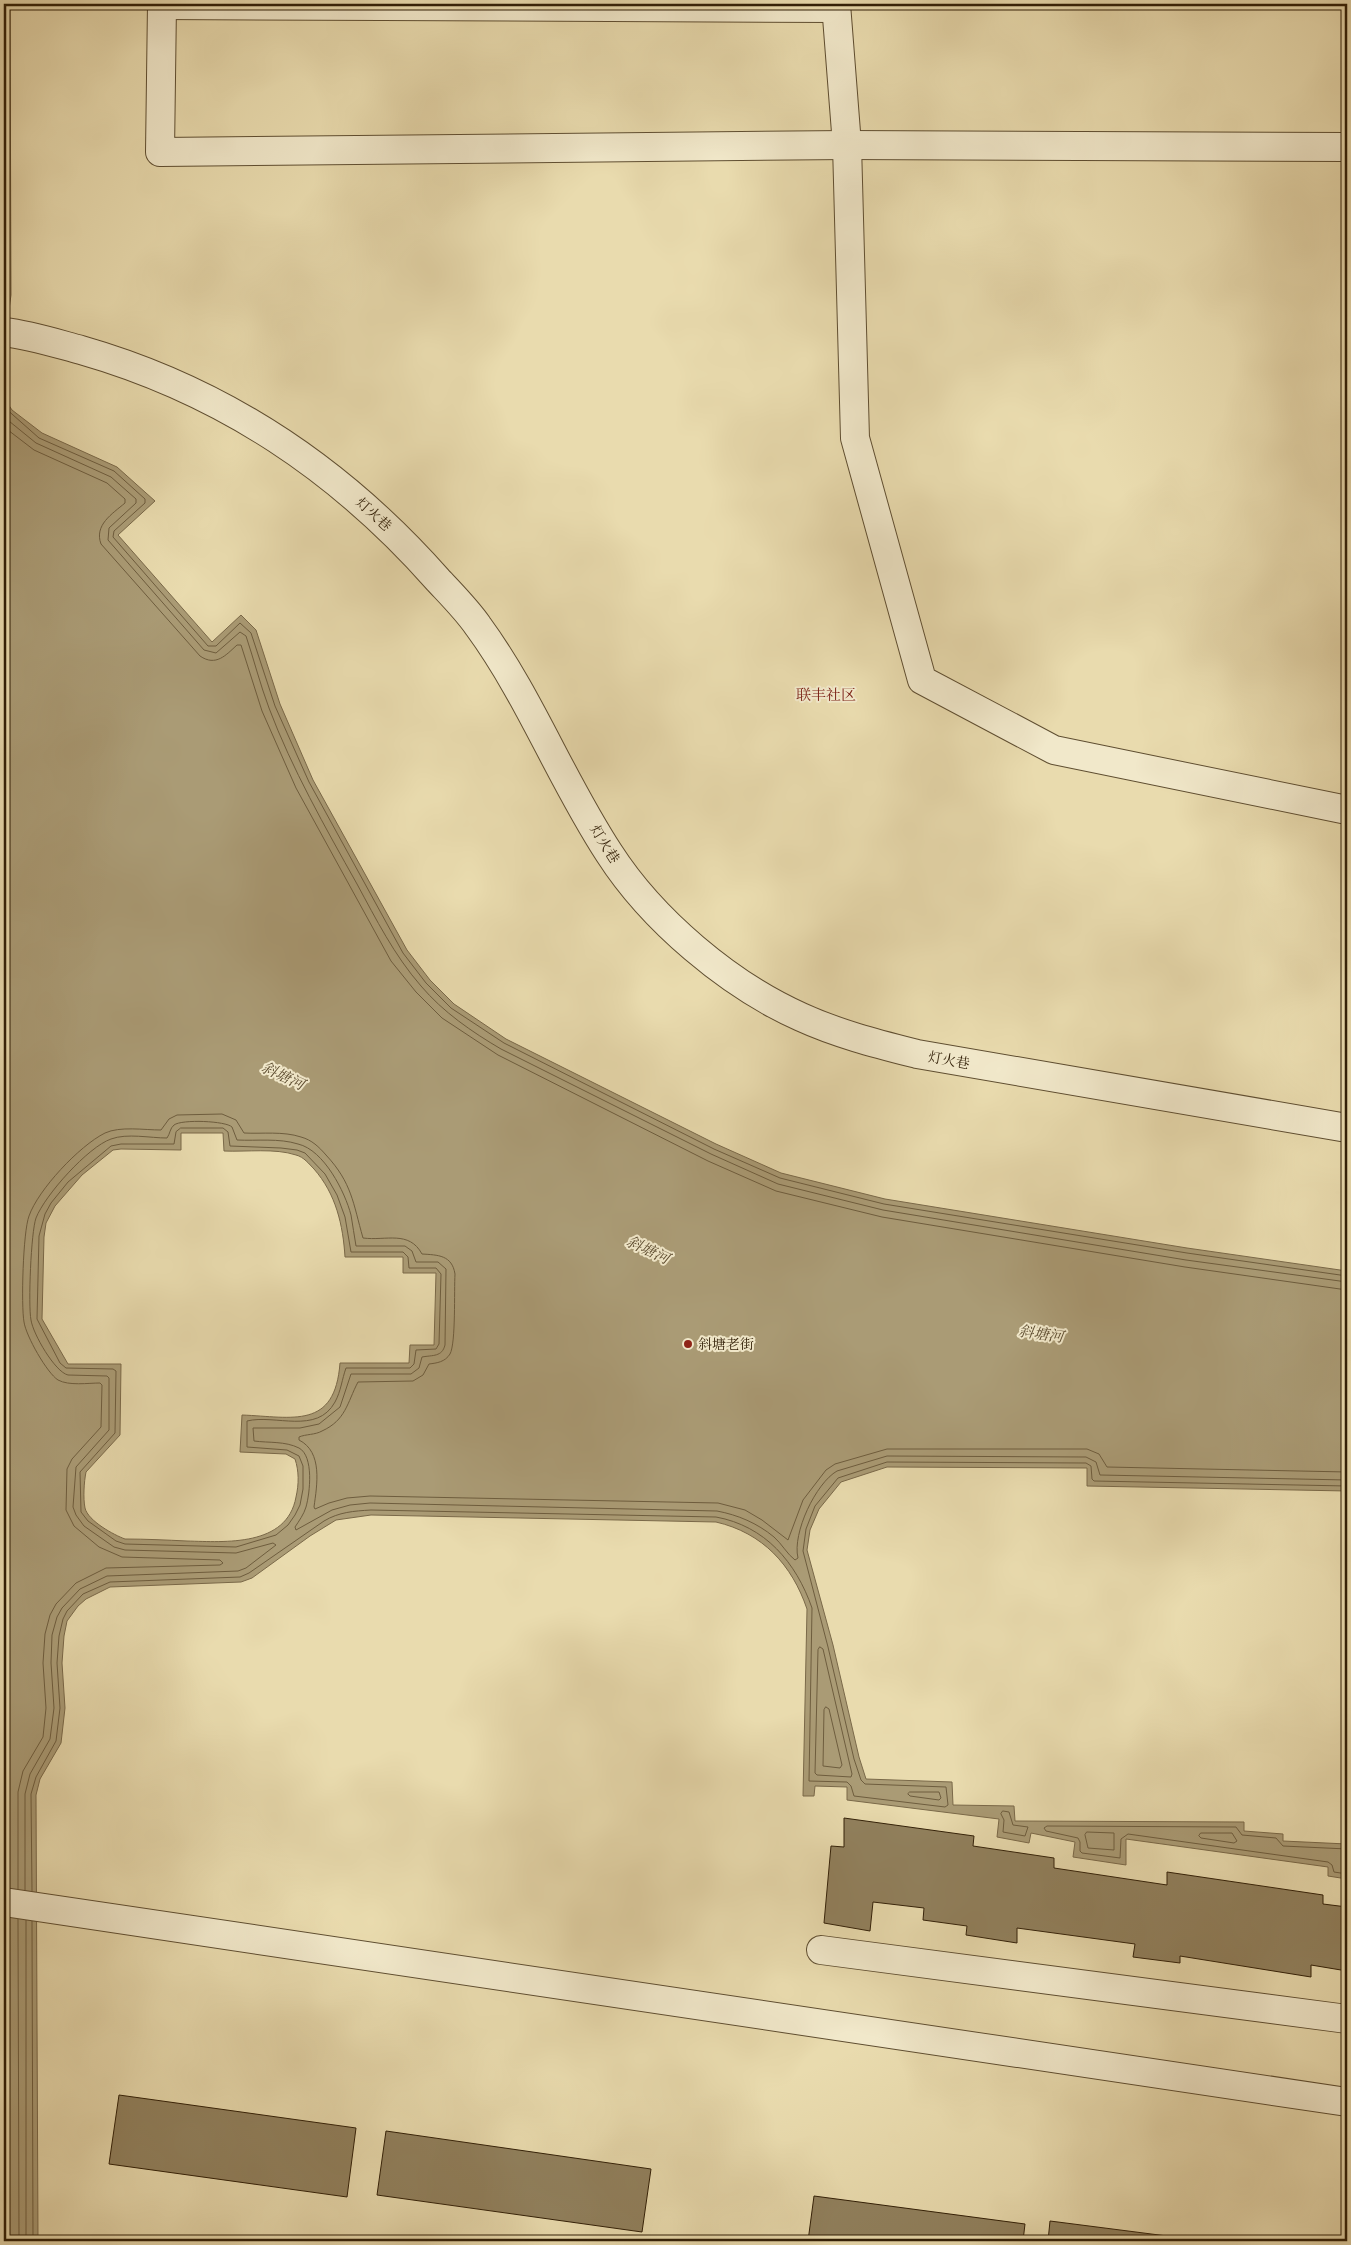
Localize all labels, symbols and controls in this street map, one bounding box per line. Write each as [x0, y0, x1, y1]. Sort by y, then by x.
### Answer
street label: 灯火巷 [352, 494, 395, 535]
district label: 联丰社区 [796, 686, 856, 704]
street label: 灯火巷 [586, 822, 623, 867]
street label: 灯火巷 [927, 1048, 971, 1073]
water label: 斜塘河 [259, 1058, 310, 1095]
water label: 斜塘河 [624, 1232, 675, 1269]
water label: 斜塘河 [1017, 1322, 1067, 1346]
place label: 斜塘老街 [698, 1336, 754, 1353]
marker: 斜塘老街 [682, 1338, 694, 1350]

